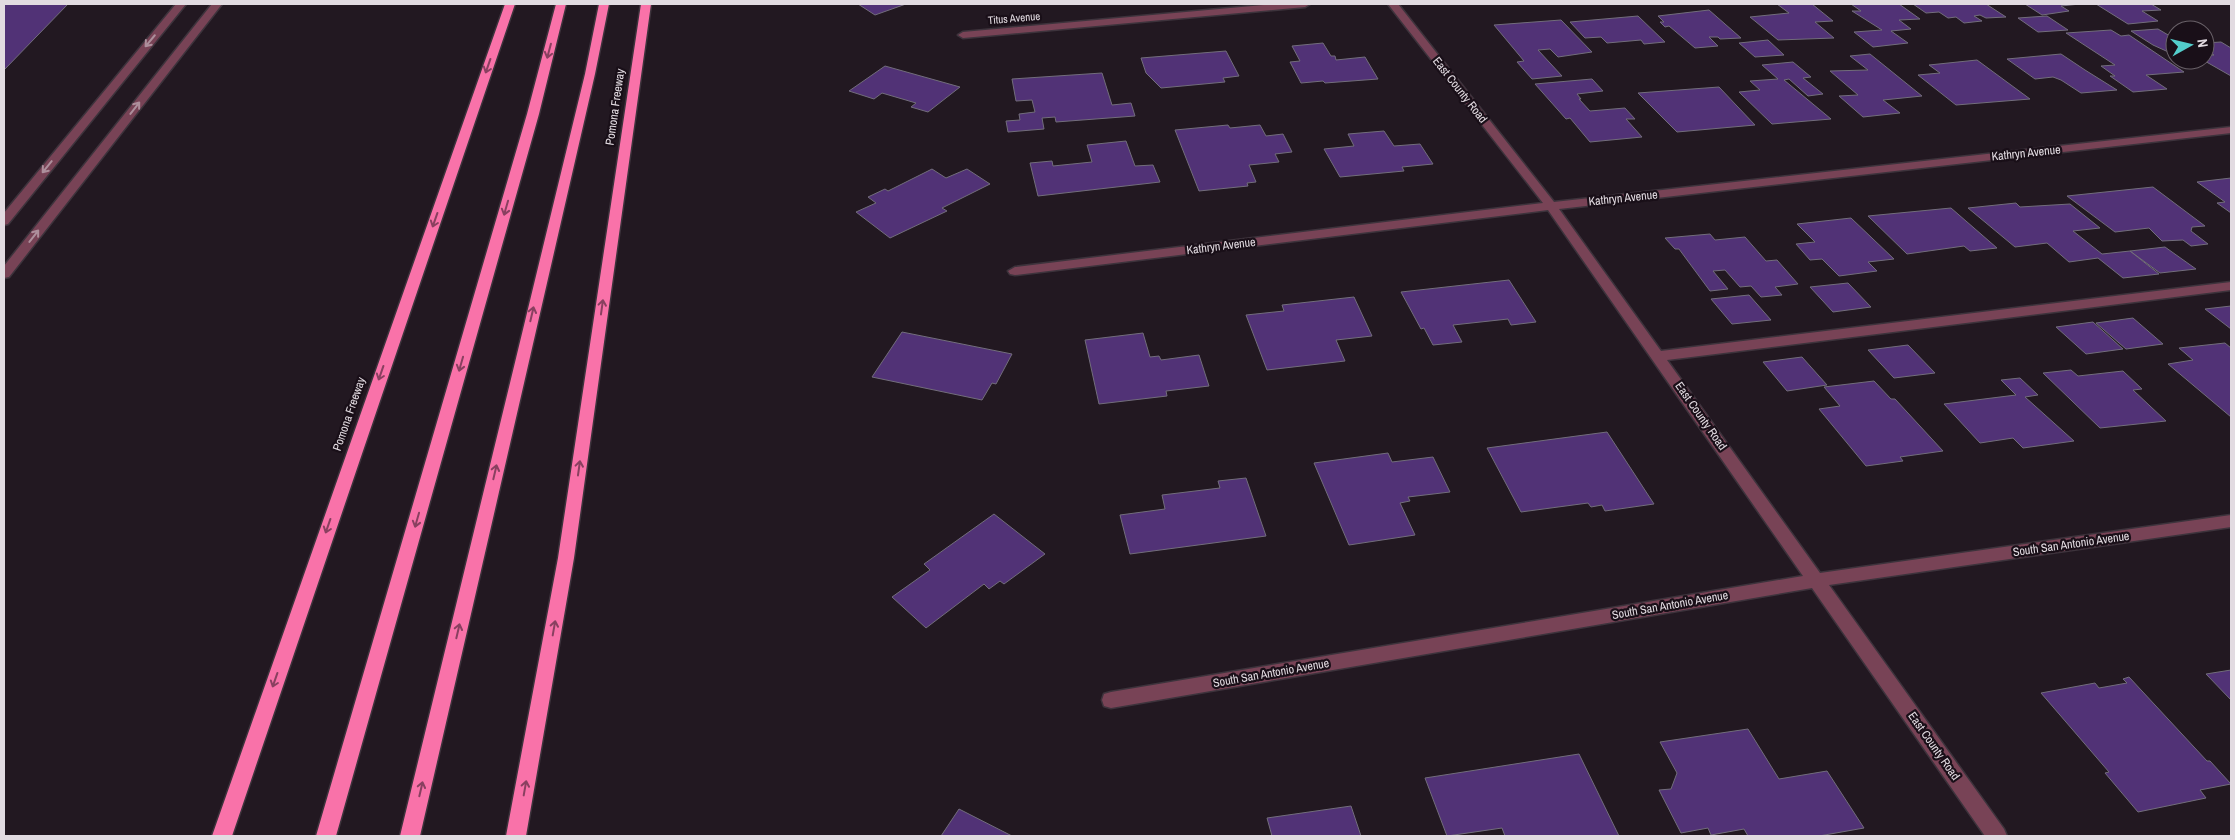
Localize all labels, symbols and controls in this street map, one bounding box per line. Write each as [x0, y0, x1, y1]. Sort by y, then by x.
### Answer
street label: Titus Avenue [987, 9, 1041, 27]
north arrow [2165, 20, 2215, 70]
one-way arrow [144, 35, 155, 48]
text: N [2193, 38, 2212, 49]
one-way arrow [544, 42, 553, 58]
street label: East County Road [1429, 54, 1491, 126]
one-way arrow [483, 58, 493, 74]
street label: Pomona Freeway [602, 68, 628, 146]
one-way arrow [129, 102, 140, 115]
street label: Kathryn Avenue [1991, 141, 2061, 165]
one-way arrow [42, 161, 53, 174]
street label: Kathryn Avenue [1588, 186, 1658, 210]
one-way arrow [500, 199, 510, 215]
one-way arrow [430, 211, 439, 227]
one-way arrow [28, 229, 39, 242]
street label: Kathryn Avenue [1186, 234, 1256, 258]
one-way arrow [598, 299, 608, 315]
one-way arrow [528, 306, 537, 322]
one-way arrow [456, 355, 466, 371]
one-way arrow [376, 365, 385, 380]
street label: Pomona Freeway [329, 375, 369, 453]
street label: East County Road [1672, 379, 1730, 453]
one-way arrow [575, 460, 585, 476]
one-way arrow [491, 465, 500, 481]
one-way arrow [411, 512, 421, 528]
one-way arrow [322, 518, 332, 534]
street label: South San Antonio Avenue [2012, 528, 2130, 560]
street label: South San Antonio Avenue [1611, 587, 1729, 623]
one-way arrow [549, 621, 559, 637]
one-way arrow [454, 623, 463, 639]
street label: South San Antonio Avenue [1212, 655, 1330, 691]
one-way arrow [270, 672, 279, 687]
street label: East County Road [1905, 709, 1963, 783]
one-way arrow [417, 781, 426, 797]
one-way arrow [520, 781, 530, 797]

